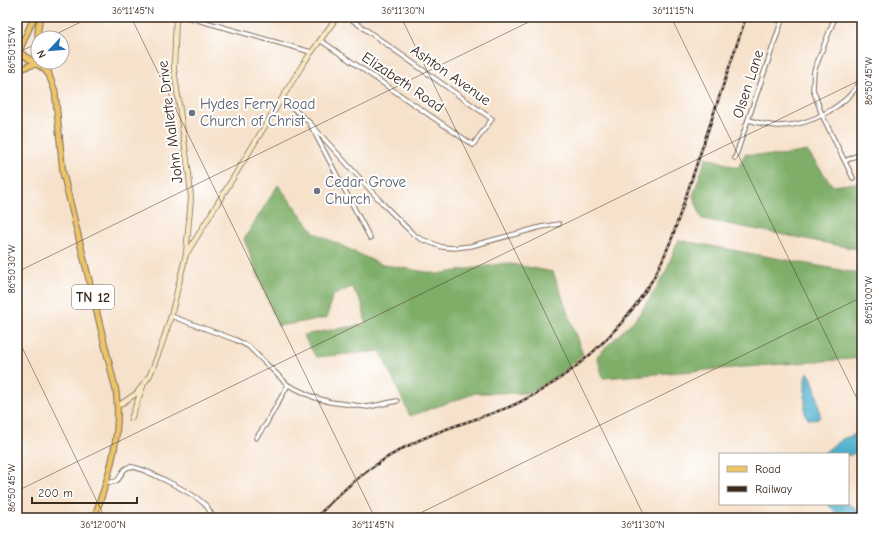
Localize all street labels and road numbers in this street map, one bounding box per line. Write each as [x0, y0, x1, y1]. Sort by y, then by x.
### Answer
street label: Ashton Avenue [407, 41, 495, 110]
street label: Olsen Lane [729, 47, 768, 120]
street label: Elizabeth Road [359, 48, 447, 116]
street label: John Mallette Drive [153, 59, 186, 184]
road number: TN 12 [72, 285, 114, 309]

